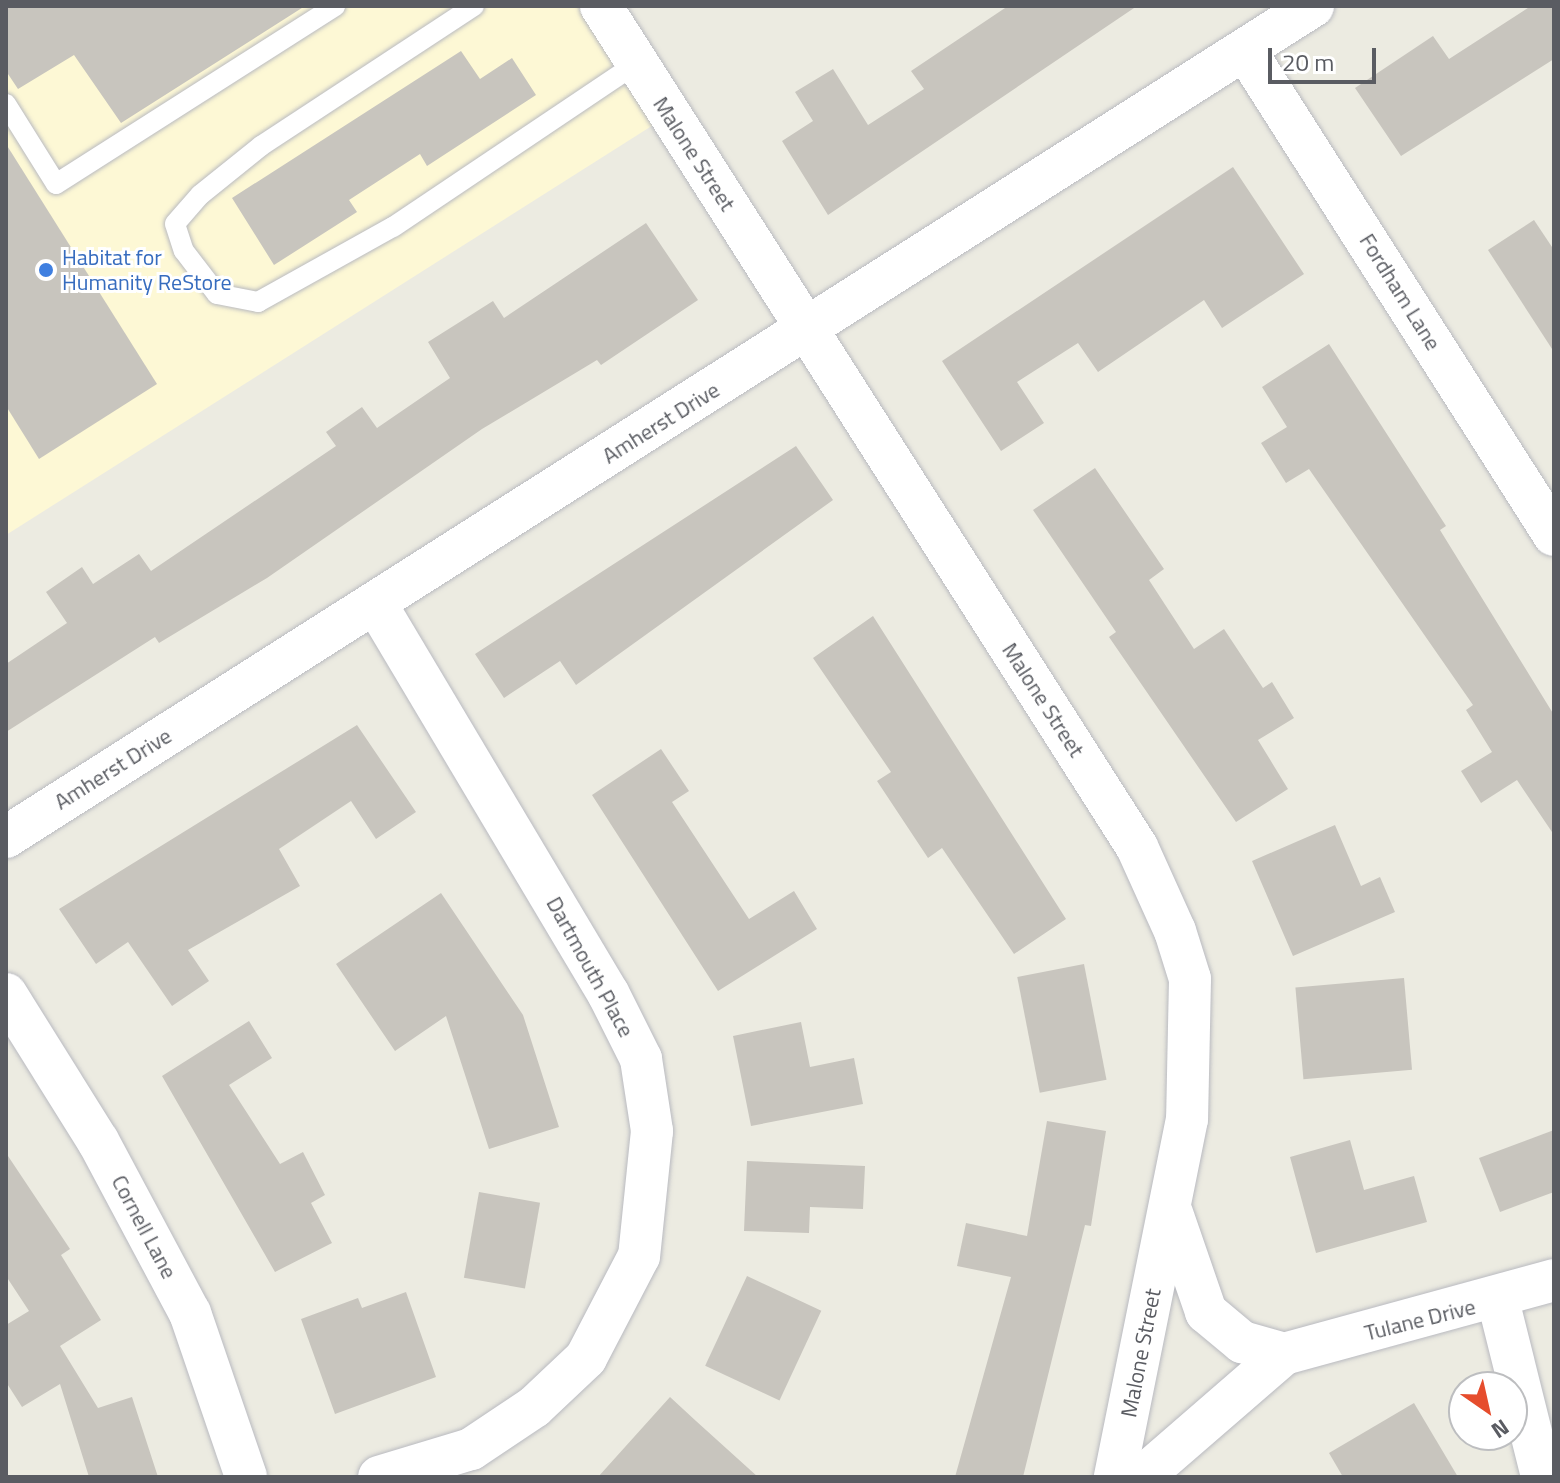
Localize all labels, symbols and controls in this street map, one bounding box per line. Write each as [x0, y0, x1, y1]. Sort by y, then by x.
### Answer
scale bar [1272, 32, 1380, 82]
text: 20 m [1282, 44, 1334, 80]
street label: Malone Street [647, 92, 741, 216]
street label: Fordham Lane [1354, 229, 1446, 355]
place label: Habitat for Humanity ReStore [62, 244, 232, 296]
marker: Habitat for Humanity ReStore [37, 261, 55, 279]
street label: Amherst Drive [598, 377, 724, 469]
street label: Malone Street [996, 638, 1090, 762]
street label: Amherst Drive [50, 723, 176, 815]
street label: Dartmouth Place [541, 892, 639, 1042]
street label: Cornell Lane [106, 1171, 182, 1283]
street label: Malone Street [1116, 1286, 1166, 1420]
street label: Tulane Drive [1362, 1293, 1478, 1347]
north arrow [1448, 1371, 1528, 1451]
text: N [1484, 1411, 1516, 1448]

